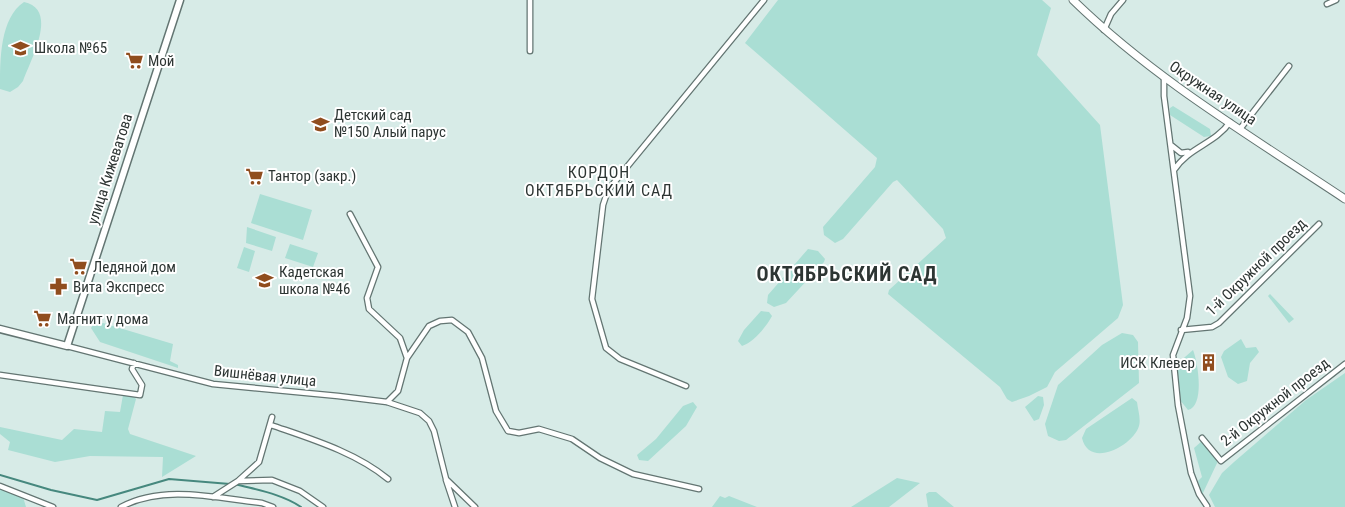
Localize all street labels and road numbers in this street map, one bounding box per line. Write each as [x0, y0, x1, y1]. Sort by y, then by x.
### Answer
street label: Окружная улица [1166, 57, 1260, 129]
street label: улица Кижеватова [84, 111, 136, 227]
street label: 1-й Окружной проезд [1202, 214, 1310, 320]
street label: 2-й Окружной проезд [1217, 354, 1333, 450]
street label: Вишнёвая улица [213, 362, 317, 390]

